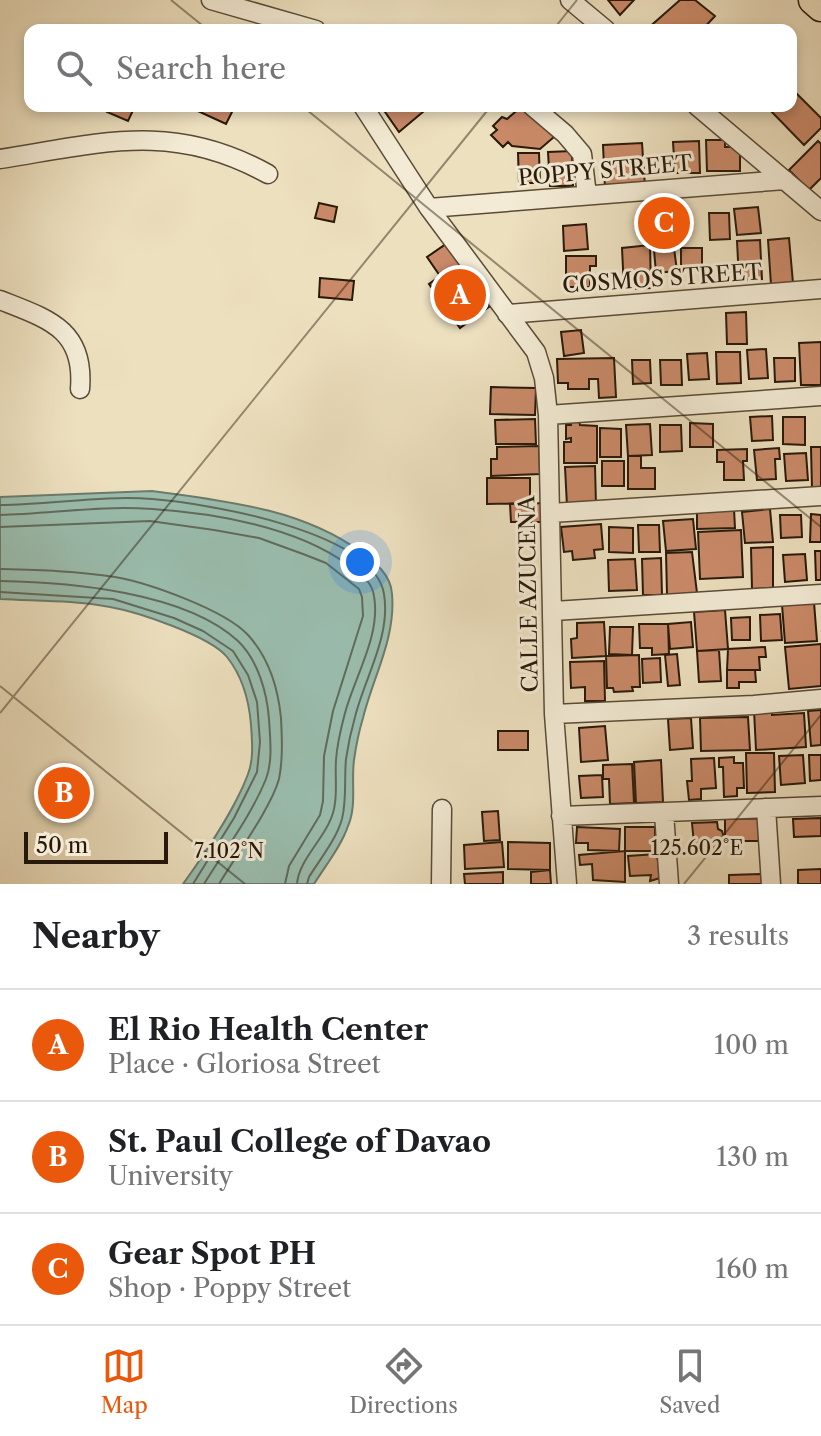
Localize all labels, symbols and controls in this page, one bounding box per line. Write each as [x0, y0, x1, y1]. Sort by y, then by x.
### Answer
search box [24, 24, 797, 112]
icon: search [52, 46, 96, 90]
text: Search here [116, 50, 286, 87]
street label: POPPY STREET [517, 149, 694, 192]
pin: C [638, 193, 690, 253]
street label: COSMOS STREET [561, 258, 763, 299]
pin: A [434, 265, 486, 325]
street label: CALLE AZUCENA [513, 495, 544, 693]
your location [340, 542, 380, 582]
pin: B [38, 763, 90, 823]
scale bar [24, 828, 168, 864]
text: 50 m [36, 832, 88, 859]
text: 125.602°E [651, 836, 743, 860]
text: 7.102°N [194, 839, 264, 863]
text: Nearby [32, 915, 160, 957]
text: 3 results [687, 920, 789, 952]
text: El Rio Health Center [108, 1011, 428, 1048]
text: A [48, 1029, 68, 1061]
text: 100 m [714, 1029, 789, 1061]
text: Place · Gloriosa Street [108, 1048, 381, 1080]
text: St. Paul College of Davao [108, 1123, 491, 1160]
text: B [48, 1141, 68, 1173]
text: 130 m [716, 1141, 789, 1173]
text: University [108, 1160, 233, 1192]
text: Gear Spot PH [108, 1235, 316, 1272]
text: C [48, 1253, 68, 1285]
text: 160 m [715, 1253, 789, 1285]
text: Shop · Poppy Street [108, 1272, 351, 1304]
tab: Map [101, 1344, 148, 1419]
tab: Directions [349, 1344, 458, 1419]
tab: Saved [659, 1344, 720, 1419]

